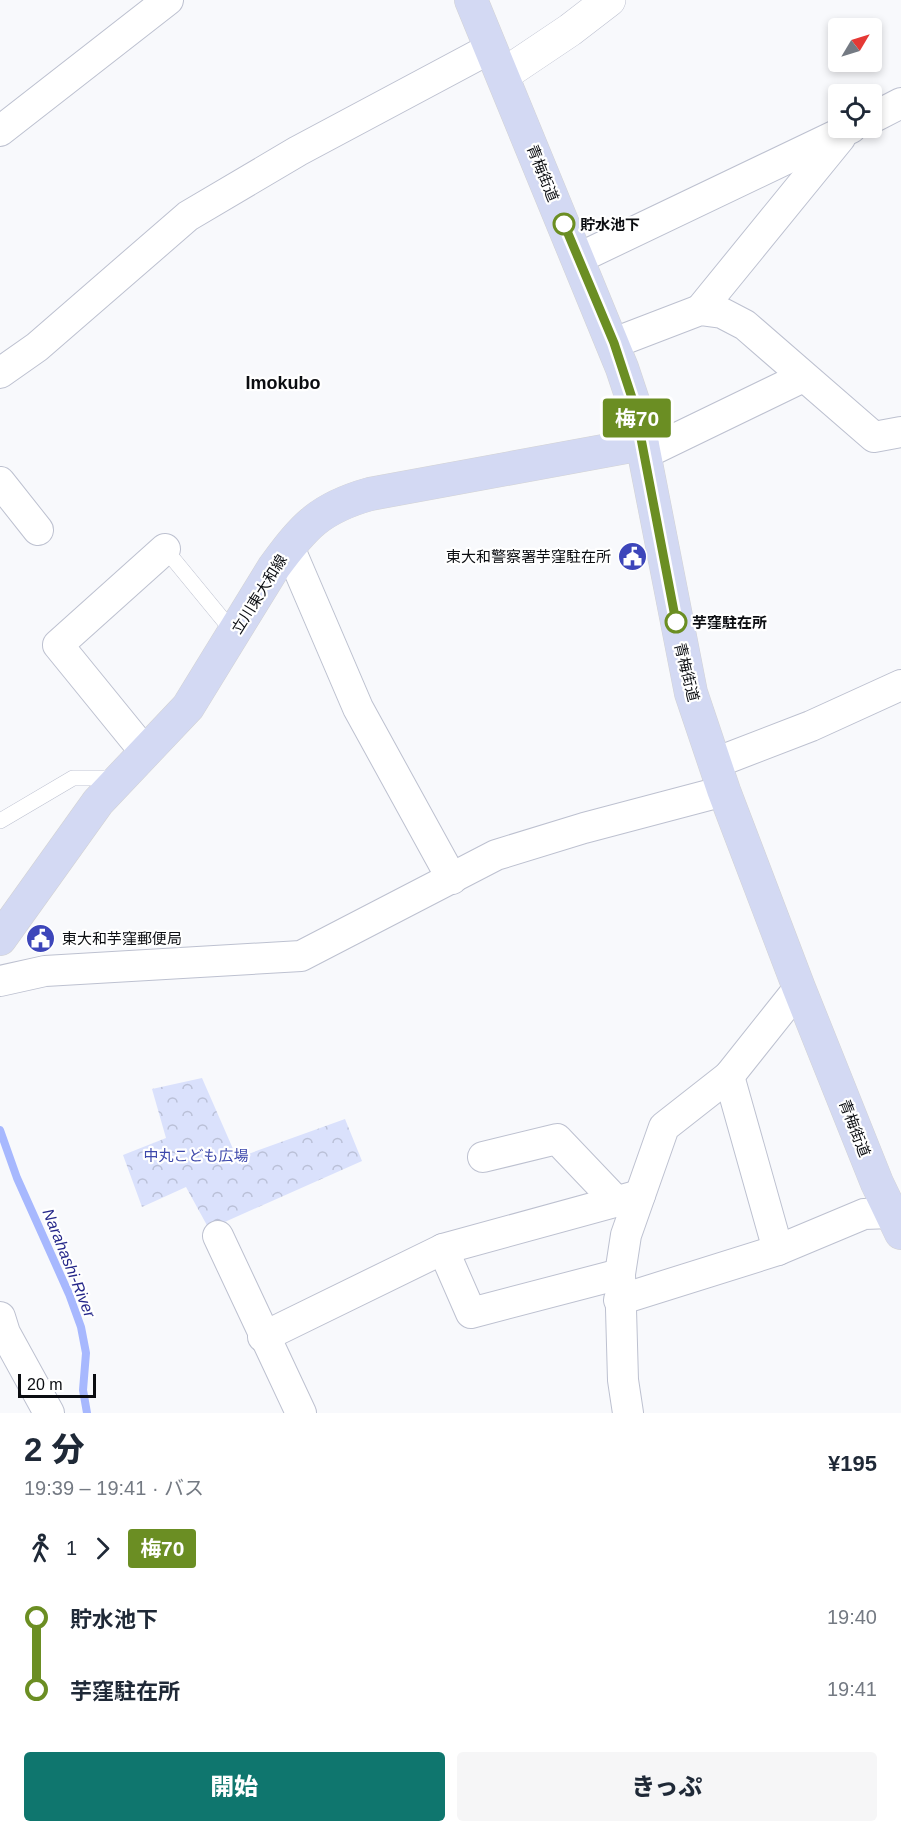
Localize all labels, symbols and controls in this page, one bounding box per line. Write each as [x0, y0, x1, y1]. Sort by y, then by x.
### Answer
north arrow [828, 18, 882, 72]
map controls [828, 18, 882, 138]
button: locate [828, 84, 882, 138]
street label: 青梅街道 [524, 142, 562, 204]
marker: 貯水池下 [553, 213, 575, 235]
place label: 貯水池下 [580, 216, 640, 233]
district label: Imokubo [246, 373, 321, 393]
line badge: 梅70 [602, 398, 672, 438]
text: 梅70 [615, 407, 659, 430]
public building icon: 東大和警察署芋窪駐在所 [616, 540, 648, 572]
place label: 東大和警察署芋窪駐在所 [446, 548, 611, 565]
street label: 立川東大和線 [228, 551, 290, 637]
marker: 芋窪駐在所 [665, 611, 687, 633]
place label: 芋窪駐在所 [692, 614, 767, 631]
street label: 青梅街道 [671, 641, 703, 703]
public building icon: 東大和芋窪郵便局 [25, 922, 57, 954]
place label: 東大和芋窪郵便局 [62, 930, 182, 947]
street label: 青梅街道 [836, 1097, 874, 1159]
park label: 中丸こども広場 [143, 1147, 249, 1164]
water label: Narahashi-River [39, 1206, 99, 1320]
scale bar [18, 1371, 96, 1398]
text: 20 m [27, 1376, 63, 1393]
text: 2 分 [24, 1431, 85, 1468]
text: ¥195 [828, 1451, 877, 1476]
text: 19:39 – 19:41 · バス [24, 1477, 204, 1499]
icon: walk [24, 1532, 57, 1565]
icon: forward [86, 1532, 119, 1565]
text: 1 [66, 1537, 77, 1559]
text: 梅70 [140, 1537, 184, 1560]
text: 19:40 [827, 1606, 877, 1628]
text: 貯水池下 [70, 1607, 158, 1632]
text: 19:41 [827, 1678, 877, 1700]
text: 芋窪駐在所 [70, 1679, 180, 1704]
button: 開始 [24, 1752, 445, 1821]
button: きっぷ [457, 1752, 877, 1821]

